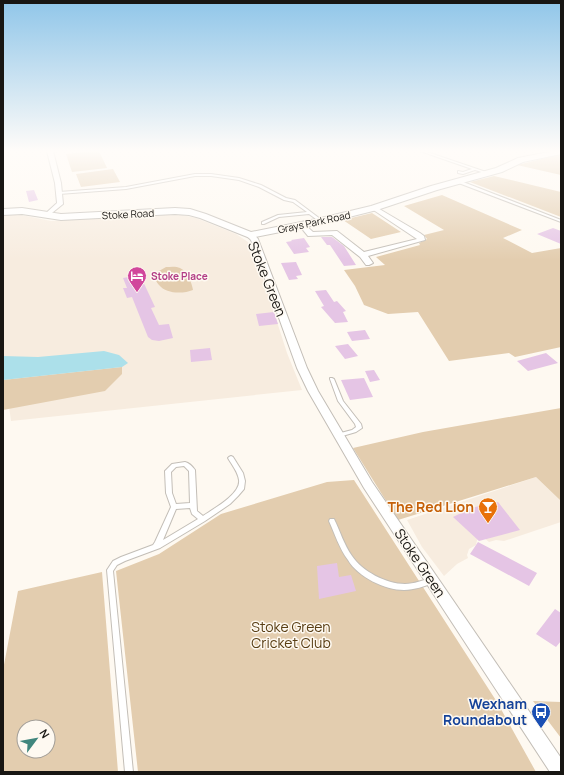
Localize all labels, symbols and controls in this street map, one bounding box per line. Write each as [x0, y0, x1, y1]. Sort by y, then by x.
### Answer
street label: Stoke Road [102, 206, 155, 222]
street label: Grays Park Road [276, 207, 352, 237]
street label: Stoke Green [244, 238, 291, 319]
hotel icon: Stoke Place [126, 265, 148, 293]
place label: Stoke Place [151, 269, 208, 283]
bar icon: The Red Lion [477, 496, 499, 524]
place label: The Red Lion [388, 497, 474, 516]
street label: Stoke Green [390, 525, 450, 601]
park label: Stoke Green Cricket Club [251, 617, 331, 652]
place label: Wexham Roundabout [443, 694, 527, 729]
bus stop icon: Wexham Roundabout [530, 701, 552, 729]
north arrow [16, 719, 56, 759]
text: N [36, 726, 53, 741]

